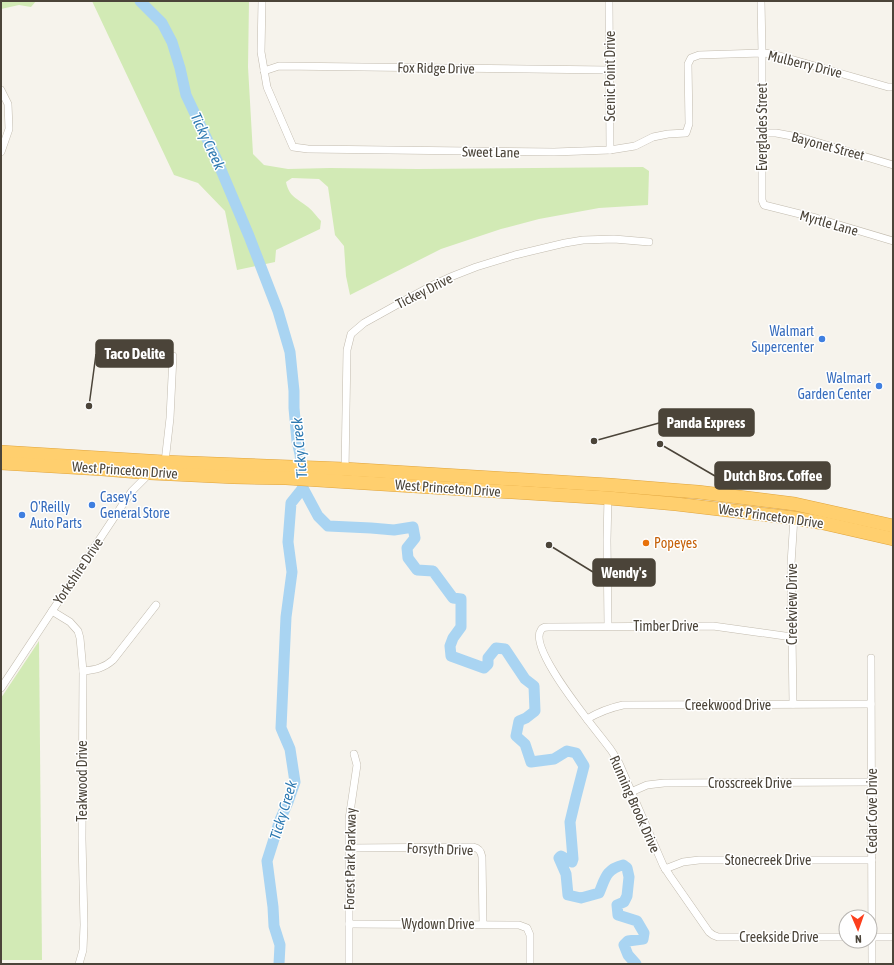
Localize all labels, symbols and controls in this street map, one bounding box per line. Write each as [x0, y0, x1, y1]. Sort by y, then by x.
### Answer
street label: Scenic Point Drive [602, 31, 618, 121]
street label: Mulberry Drive [766, 47, 844, 81]
street label: Fox Ridge Drive [397, 59, 475, 77]
street label: Everglades Street [754, 83, 770, 171]
water label: Ticky Creek [187, 110, 229, 172]
street label: Bayonet Street [790, 129, 866, 163]
street label: Sweet Lane [462, 143, 520, 161]
street label: Myrtle Lane [798, 207, 860, 239]
street label: Tickey Drive [393, 270, 455, 312]
place label: Walmart Supercenter [752, 323, 815, 355]
marker: Walmart Supercenter [817, 334, 827, 344]
callout: Taco Delite [96, 340, 173, 367]
text: Taco Delite [105, 345, 166, 362]
place label: Walmart Garden Center [797, 370, 872, 402]
marker: Walmart Garden Center [874, 381, 884, 391]
callout: Panda Express [659, 409, 754, 436]
text: Panda Express [667, 414, 746, 431]
water label: Ticky Creek [288, 417, 310, 479]
street label: West Princeton Drive [72, 458, 178, 482]
callout: Dutch Bros. Coffee [715, 462, 830, 489]
text: Dutch Bros. Coffee [724, 467, 823, 484]
street label: West Princeton Drive [395, 476, 501, 500]
place label: Casey's General Store [100, 489, 170, 521]
place label: O'Reilly Auto Parts [30, 499, 82, 531]
marker: Casey's General Store [87, 500, 97, 510]
street label: West Princeton Drive [717, 501, 825, 531]
marker: O'Reilly Auto Parts [17, 510, 27, 520]
street label: Yorkshire Drive [50, 535, 106, 607]
place label: Popeyes [654, 535, 697, 551]
marker: Popeyes [641, 538, 651, 548]
callout: Wendy's [593, 559, 655, 586]
street label: Creekview Drive [784, 563, 800, 645]
text: Wendy's [600, 564, 647, 581]
street label: Timber Drive [633, 618, 699, 634]
street label: Creekwood Drive [685, 697, 771, 713]
street label: Teakwood Drive [74, 740, 90, 822]
street label: Running Brook Drive [606, 753, 664, 855]
street label: Cedar Cove Drive [864, 768, 880, 854]
street label: Crosscreek Drive [708, 775, 792, 791]
water label: Ticky Creek [266, 778, 300, 842]
street label: Forest Park Parkway [341, 807, 359, 910]
street label: Forsyth Drive [406, 840, 474, 858]
street label: Stonecreek Drive [725, 852, 811, 868]
north arrow [838, 909, 878, 949]
street label: Wydown Drive [401, 916, 475, 932]
street label: Creekside Drive [739, 929, 819, 945]
text: N [855, 933, 862, 945]

